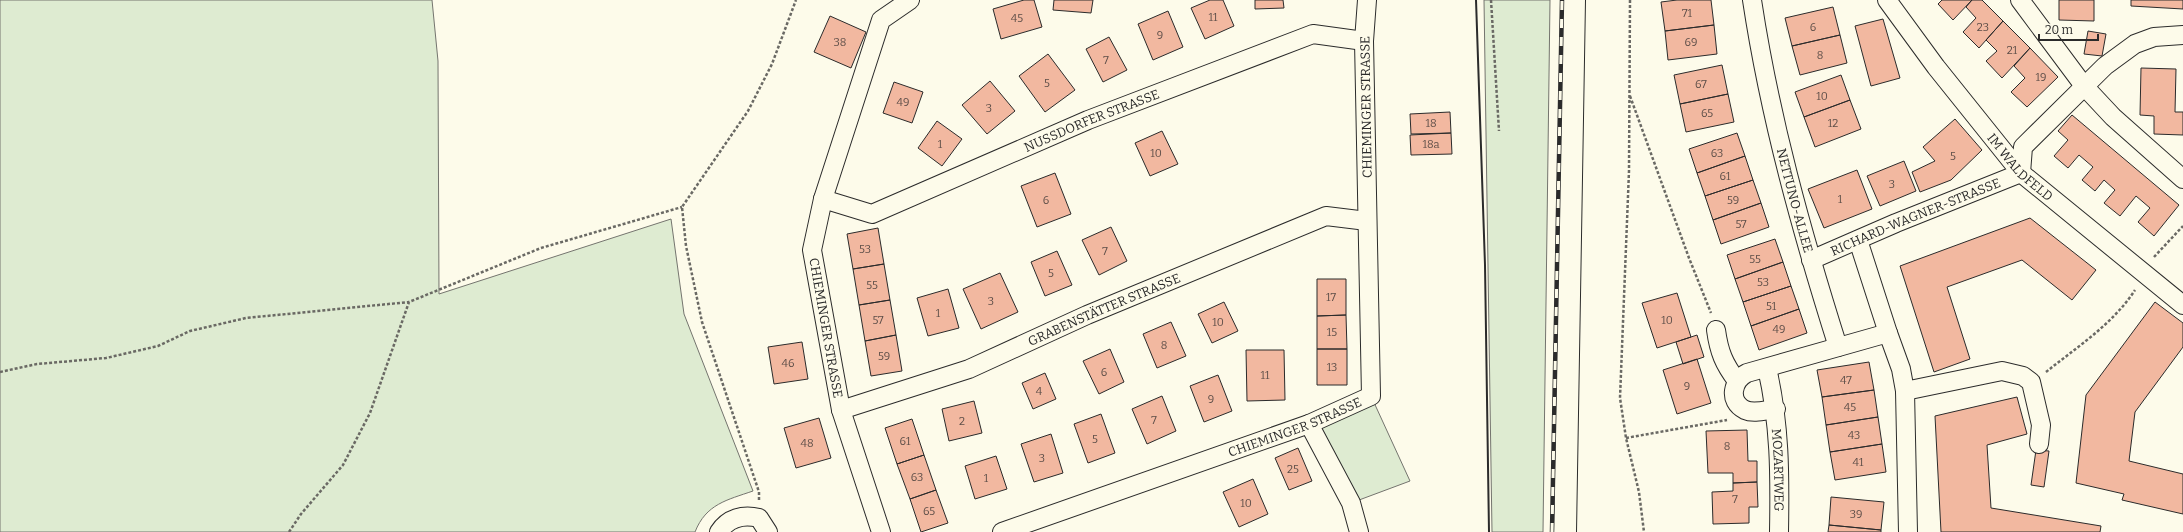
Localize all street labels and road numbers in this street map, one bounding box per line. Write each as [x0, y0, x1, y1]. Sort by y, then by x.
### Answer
street label: CHIEMINGER STRASSE [1357, 36, 1375, 178]
street label: NUSSDORFER STRASSE [1022, 86, 1161, 154]
street label: IM WALDFELD [1985, 130, 2056, 204]
street label: NETTUNO-ALLEE [1774, 147, 1816, 254]
street label: RICHARD-WAGNER-STRASSE [1828, 175, 2002, 258]
street label: CHIEMINGER STRASSE [806, 257, 846, 399]
street label: GRABENSTÄTTER STRASSE [1025, 270, 1182, 349]
street label: CHIEMINGER STRASSE [1226, 394, 1364, 459]
street label: MOZARTWEG [1769, 428, 1787, 512]

